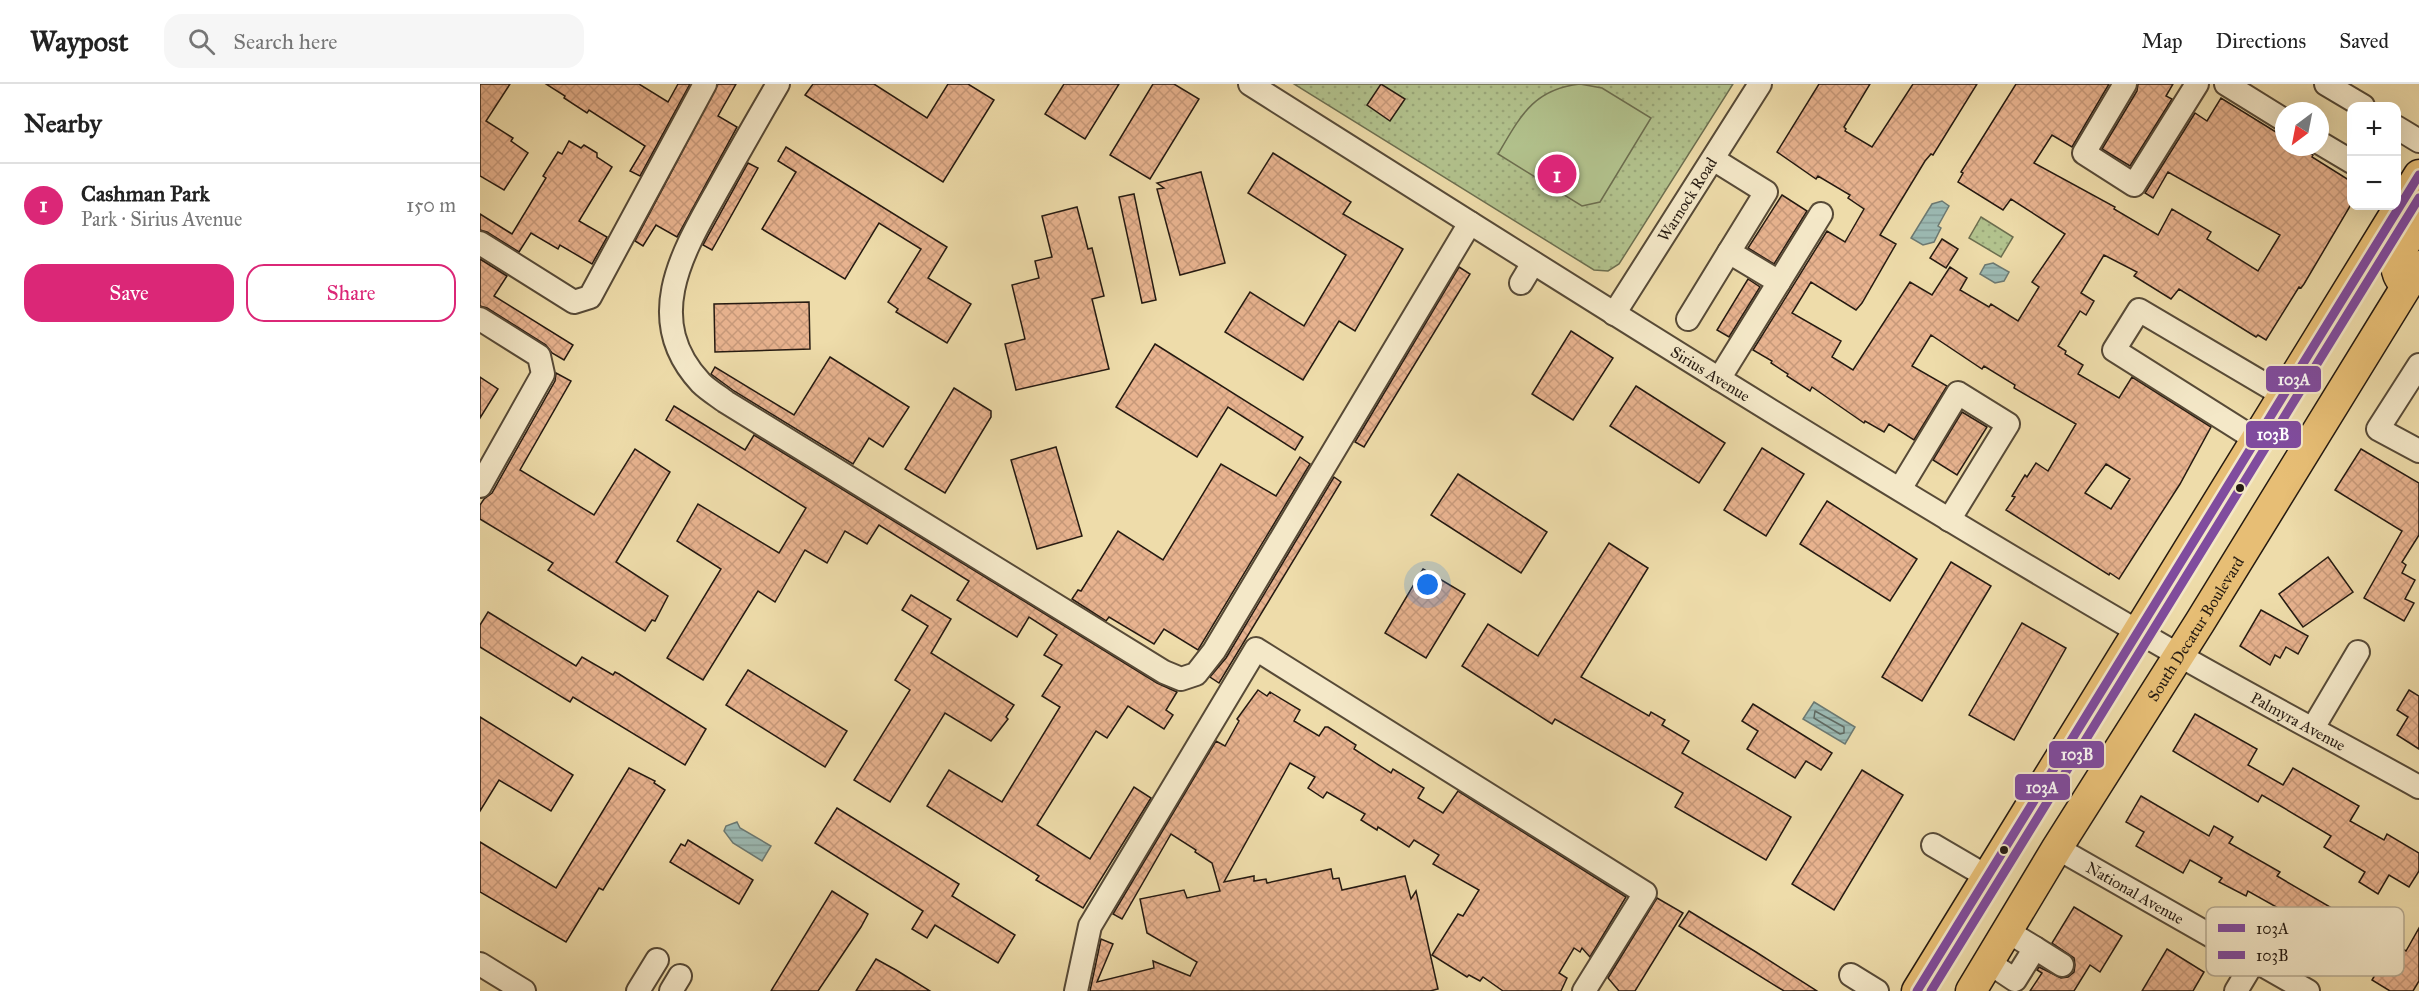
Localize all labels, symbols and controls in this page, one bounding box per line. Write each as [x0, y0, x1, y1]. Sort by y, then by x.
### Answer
search box [164, 14, 584, 68]
text: Waypost [30, 24, 128, 59]
icon: search [185, 25, 218, 58]
text: Search here [233, 28, 337, 55]
text: Map [2142, 28, 2183, 54]
text: Directions [2216, 28, 2306, 54]
text: Saved [2339, 28, 2389, 54]
north arrow [2275, 102, 2329, 156]
map controls [2347, 102, 2401, 210]
button: + [2347, 102, 2401, 156]
text: Nearby [24, 107, 102, 139]
pin: 1 [1538, 152, 1576, 196]
street label: Warnock Road [1654, 154, 1721, 245]
button: − [2347, 156, 2401, 210]
text: Cashman Park [81, 180, 210, 207]
text: 1 [40, 193, 47, 217]
text: 150 m [406, 193, 456, 217]
text: Park · Sirius Avenue [81, 207, 242, 231]
button: Save [24, 264, 234, 322]
button: Share [246, 264, 456, 322]
street label: Sirius Avenue [1667, 342, 1754, 406]
line badge: 103A [2265, 365, 2322, 393]
text: 103A [2278, 370, 2311, 390]
line badge: 103B [2245, 420, 2302, 449]
text: 103B [2257, 425, 2289, 445]
unlabelled marker [2234, 482, 2246, 494]
street label: South Decatur Boulevard [2143, 553, 2248, 705]
your location [1413, 570, 1442, 599]
street label: Palmyra Avenue [2247, 688, 2349, 755]
line badge: 103B [2048, 740, 2105, 769]
text: 103B [2061, 745, 2093, 765]
line badge: 103A [2014, 773, 2071, 801]
text: 103A [2026, 778, 2059, 798]
unlabelled marker [1998, 844, 2010, 856]
street label: National Avenue [2083, 858, 2187, 928]
legend [2206, 907, 2404, 976]
text: 103A [2256, 919, 2289, 938]
text: 103B [2256, 946, 2289, 965]

